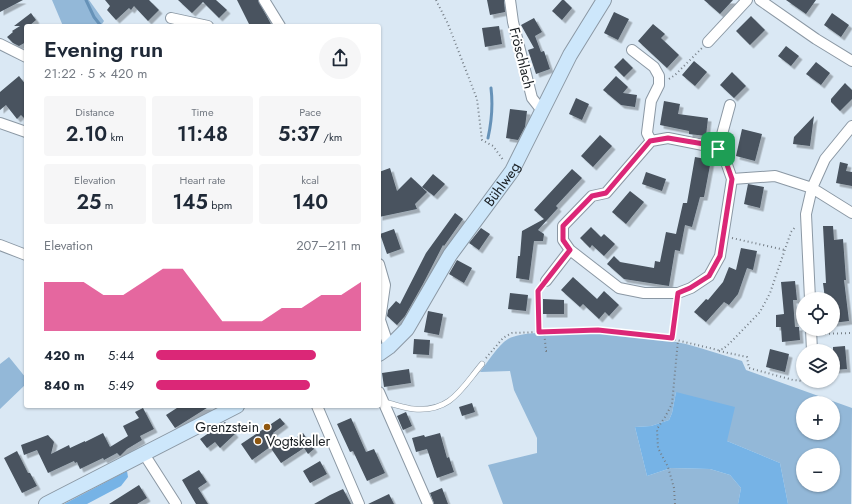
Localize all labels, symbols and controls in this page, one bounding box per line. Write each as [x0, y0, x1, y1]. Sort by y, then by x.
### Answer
street label: Fröschlach [505, 25, 539, 91]
text: Evening run [44, 33, 163, 65]
button: share [319, 37, 361, 79]
text: 21:22 · 5 × 420 m [44, 64, 147, 83]
text: Distance [75, 104, 115, 120]
text: Time [191, 104, 214, 120]
text: Pace [299, 104, 321, 120]
text: 2.10 [66, 120, 107, 149]
text: 11:48 [177, 120, 228, 149]
text: 5:37 [278, 120, 320, 149]
text: km [107, 129, 124, 145]
text: /km [320, 129, 342, 145]
pin [701, 132, 735, 166]
icon: arrive [707, 138, 729, 160]
street label: Bühlweg [479, 159, 525, 211]
text: Elevation [74, 172, 116, 188]
text: Heart rate [180, 172, 225, 188]
text: kcal [301, 172, 319, 188]
text: 25 [76, 188, 101, 217]
text: 145 [173, 188, 208, 217]
text: 140 [292, 188, 328, 217]
text: m [101, 197, 113, 213]
text: bpm [208, 197, 232, 213]
text: Elevation [44, 236, 93, 255]
text: 207–211 m [296, 236, 361, 255]
map controls [796, 292, 840, 492]
button: locate [796, 292, 840, 336]
button: layers [796, 344, 840, 388]
text: 420 m [44, 346, 85, 365]
text: 5:44 [108, 346, 134, 365]
text: 840 m [44, 376, 84, 395]
text: 5:49 [108, 376, 134, 395]
button: + [796, 396, 840, 440]
place label: Grenzstein [195, 417, 259, 437]
marker: Grenzstein [262, 422, 272, 432]
place label: Vogtskeller [266, 431, 331, 451]
marker: Vogtskeller [253, 436, 263, 446]
button: − [796, 448, 840, 492]

